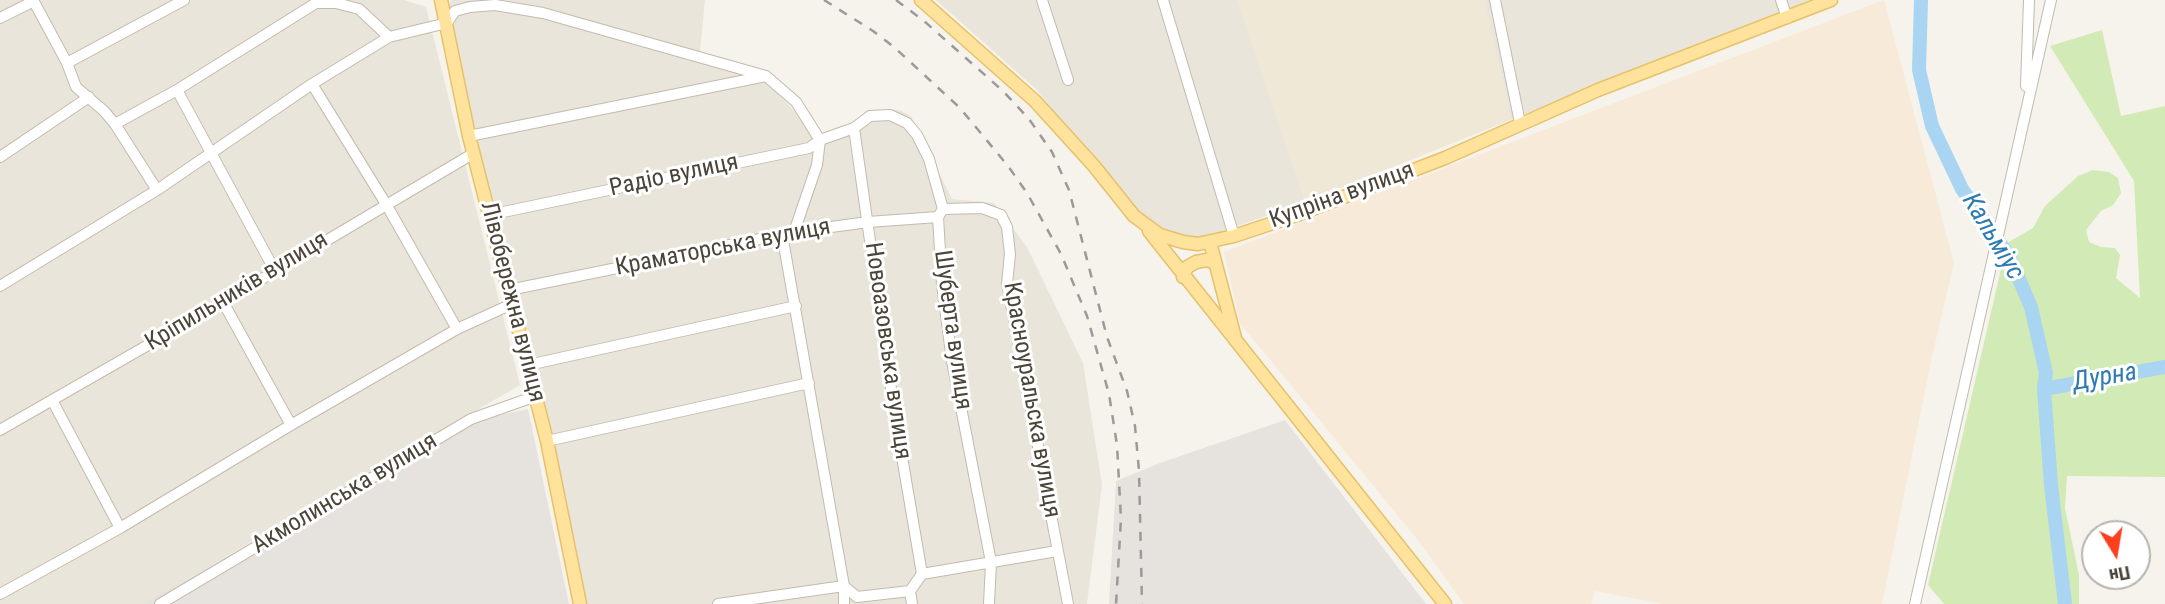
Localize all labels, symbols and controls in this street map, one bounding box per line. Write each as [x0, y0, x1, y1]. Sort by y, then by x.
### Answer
street label: Радіо вулиця [607, 148, 741, 204]
street label: Купріна вулиця [1266, 156, 1418, 236]
water label: Кальміус [1954, 188, 2030, 286]
street label: Лівобережна вулиця [473, 199, 551, 405]
street label: Краматорська вулиця [613, 213, 833, 283]
street label: Кріпильників вулиця [140, 226, 334, 358]
street label: Новоазовська вулиця [858, 241, 916, 461]
street label: Шуберта вулиця [927, 248, 977, 412]
street label: Красноуральска вулиця [996, 280, 1066, 520]
water label: Дурна [2071, 357, 2139, 399]
street label: Акмолинська вулиця [247, 427, 443, 561]
north arrow [2081, 520, 2151, 590]
text: Пн [2107, 561, 2132, 587]

